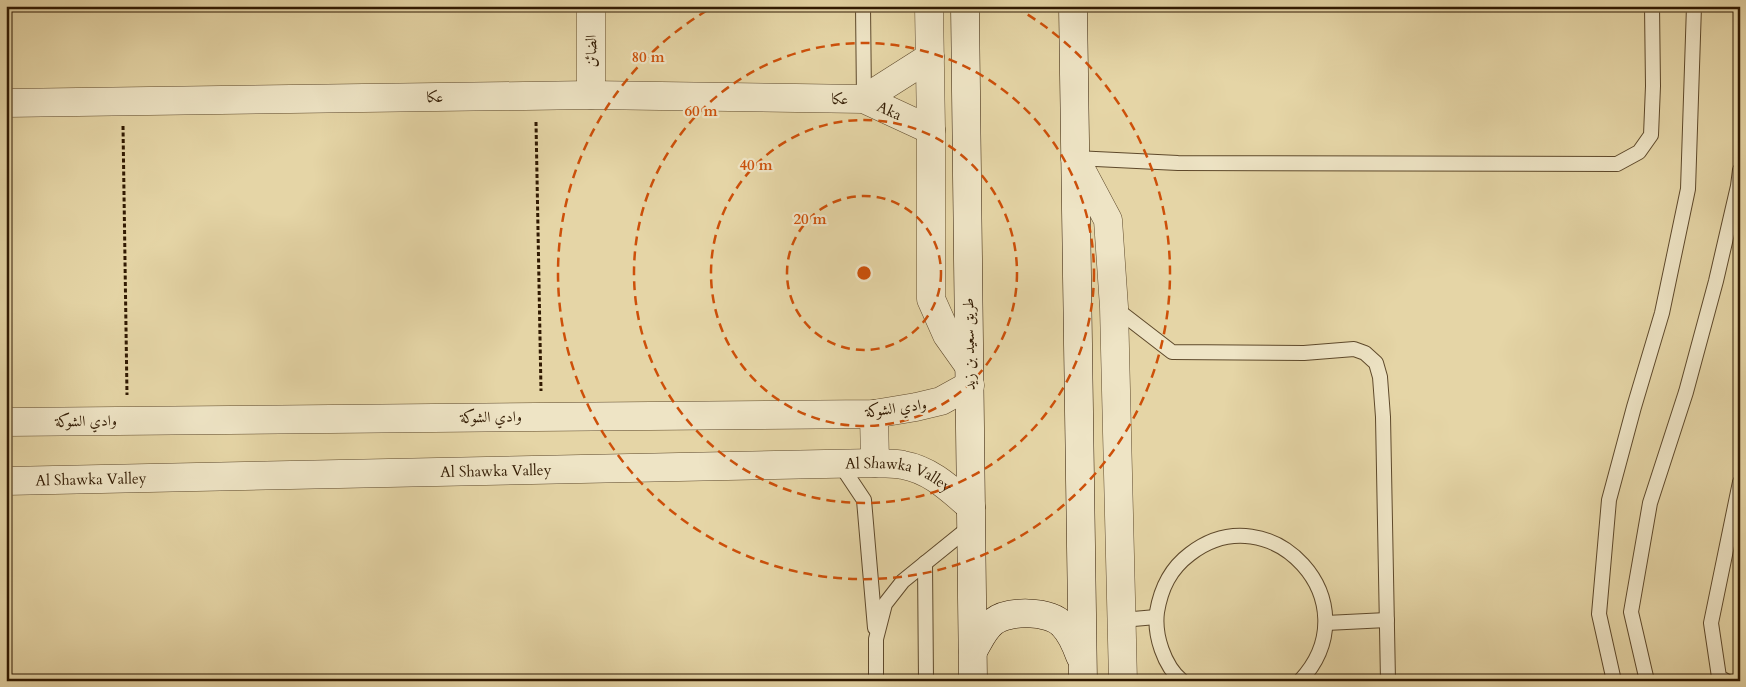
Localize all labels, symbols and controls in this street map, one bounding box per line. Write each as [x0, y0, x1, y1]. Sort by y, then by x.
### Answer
street label: الضائن [581, 35, 601, 67]
text: 80 m [631, 47, 665, 67]
street label: عكا [427, 87, 444, 107]
street label: عكا [832, 89, 849, 109]
street label: Aka [874, 96, 905, 125]
text: 60 m [684, 101, 718, 121]
text: 40 m [739, 155, 773, 175]
text: 20 m [793, 209, 827, 229]
centre of rings [855, 264, 873, 282]
street label: طريق سعيد بن زيد [958, 298, 980, 390]
street label: وادي الشوكة [863, 394, 928, 424]
street label: وادي الشوكة [459, 406, 522, 430]
street label: وادي الشوكة [54, 410, 117, 434]
street label: Al Shawka Valley [845, 453, 956, 497]
street label: Al Shawka Valley [440, 460, 552, 482]
street label: Al Shawka Valley [35, 468, 147, 490]

